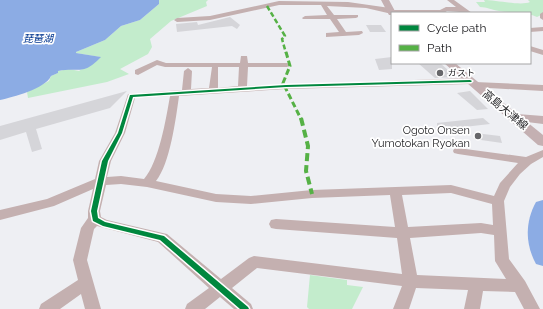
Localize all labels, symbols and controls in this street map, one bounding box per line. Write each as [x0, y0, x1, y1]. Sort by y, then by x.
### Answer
legend [391, 12, 531, 64]
text: Cycle path [427, 21, 486, 35]
water label: 琵琶湖 [23, 33, 55, 44]
text: Path [427, 41, 452, 55]
marker: ガスト [435, 68, 445, 78]
place label: ガスト [448, 68, 475, 78]
street label: 高島大津線 [480, 87, 530, 133]
place label: Ogoto Onsen Yumotokan Ryokan [372, 124, 470, 150]
marker: Ogoto Onsen Yumotokan Ryokan [473, 131, 483, 141]

